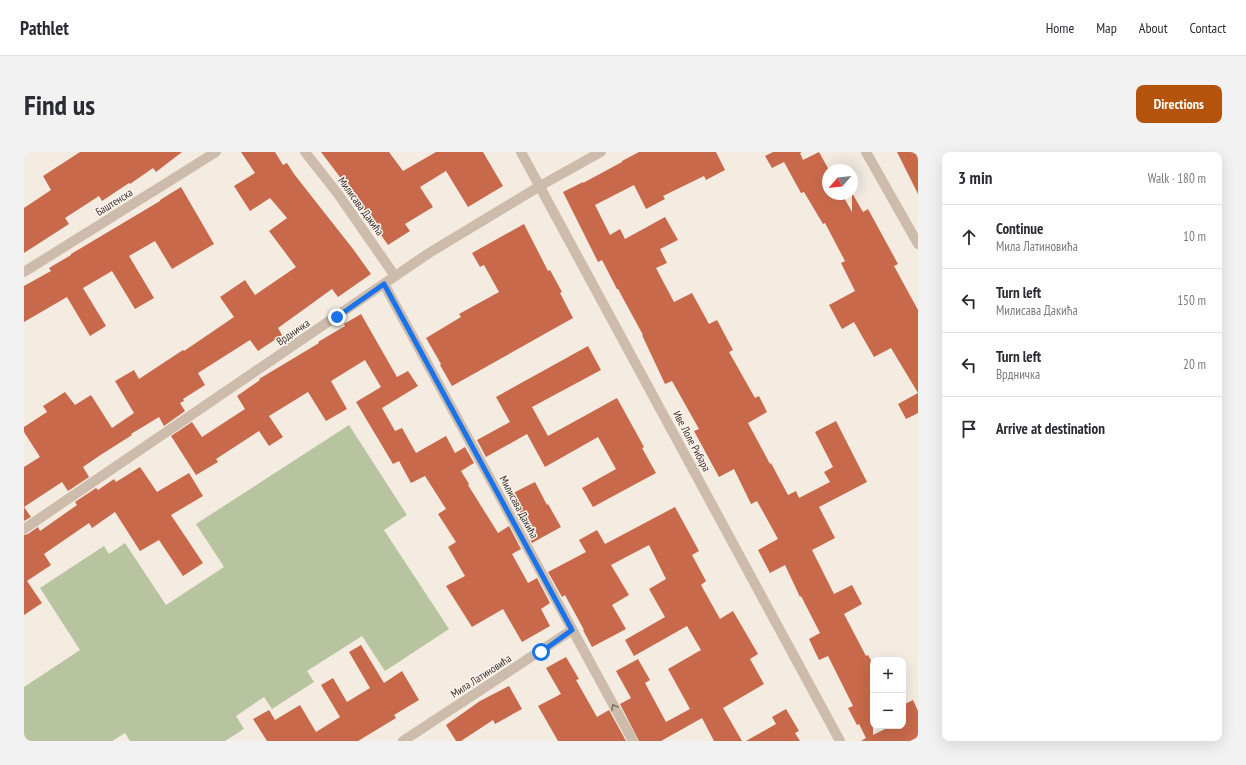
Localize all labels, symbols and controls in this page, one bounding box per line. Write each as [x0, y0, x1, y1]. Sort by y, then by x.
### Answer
text: Pathlet [20, 16, 69, 40]
text: Home [1046, 19, 1074, 37]
text: Map [1096, 19, 1117, 37]
text: About [1139, 19, 1168, 37]
text: Contact [1190, 19, 1226, 37]
button: Directions [1136, 85, 1222, 123]
text: Find us [24, 86, 95, 123]
north arrow [822, 164, 858, 200]
text: 3 min [958, 167, 992, 189]
text: Walk · 180 m [1148, 170, 1206, 187]
street label: Милисава Дакића [335, 174, 387, 238]
street label: Баштенска [93, 185, 135, 219]
text: Continue [996, 219, 1043, 238]
icon: ahead [958, 226, 980, 248]
text: 10 m [1183, 228, 1206, 245]
text: Мила Латиновића [996, 238, 1078, 255]
text: Turn left [996, 283, 1041, 302]
icon: left [958, 290, 980, 312]
text: 150 m [1177, 292, 1206, 309]
text: Милисава Дакића [996, 302, 1078, 319]
route end [328, 308, 346, 326]
street label: Врдничка [274, 316, 312, 348]
text: Turn left [996, 347, 1041, 366]
icon: left [958, 354, 980, 376]
text: 20 m [1183, 356, 1206, 373]
text: Врдничка [996, 366, 1040, 383]
street label: Иве Лоле Рибара [670, 408, 714, 474]
icon: arrive [958, 418, 980, 440]
text: Arrive at destination [996, 419, 1105, 438]
street label: Милисава Дакића [497, 473, 541, 541]
route start [532, 643, 550, 661]
street label: Мила Латиновића [448, 651, 514, 701]
map controls [870, 657, 906, 729]
button: + [870, 657, 906, 693]
button: − [870, 693, 906, 729]
one-way arrow [611, 704, 619, 711]

